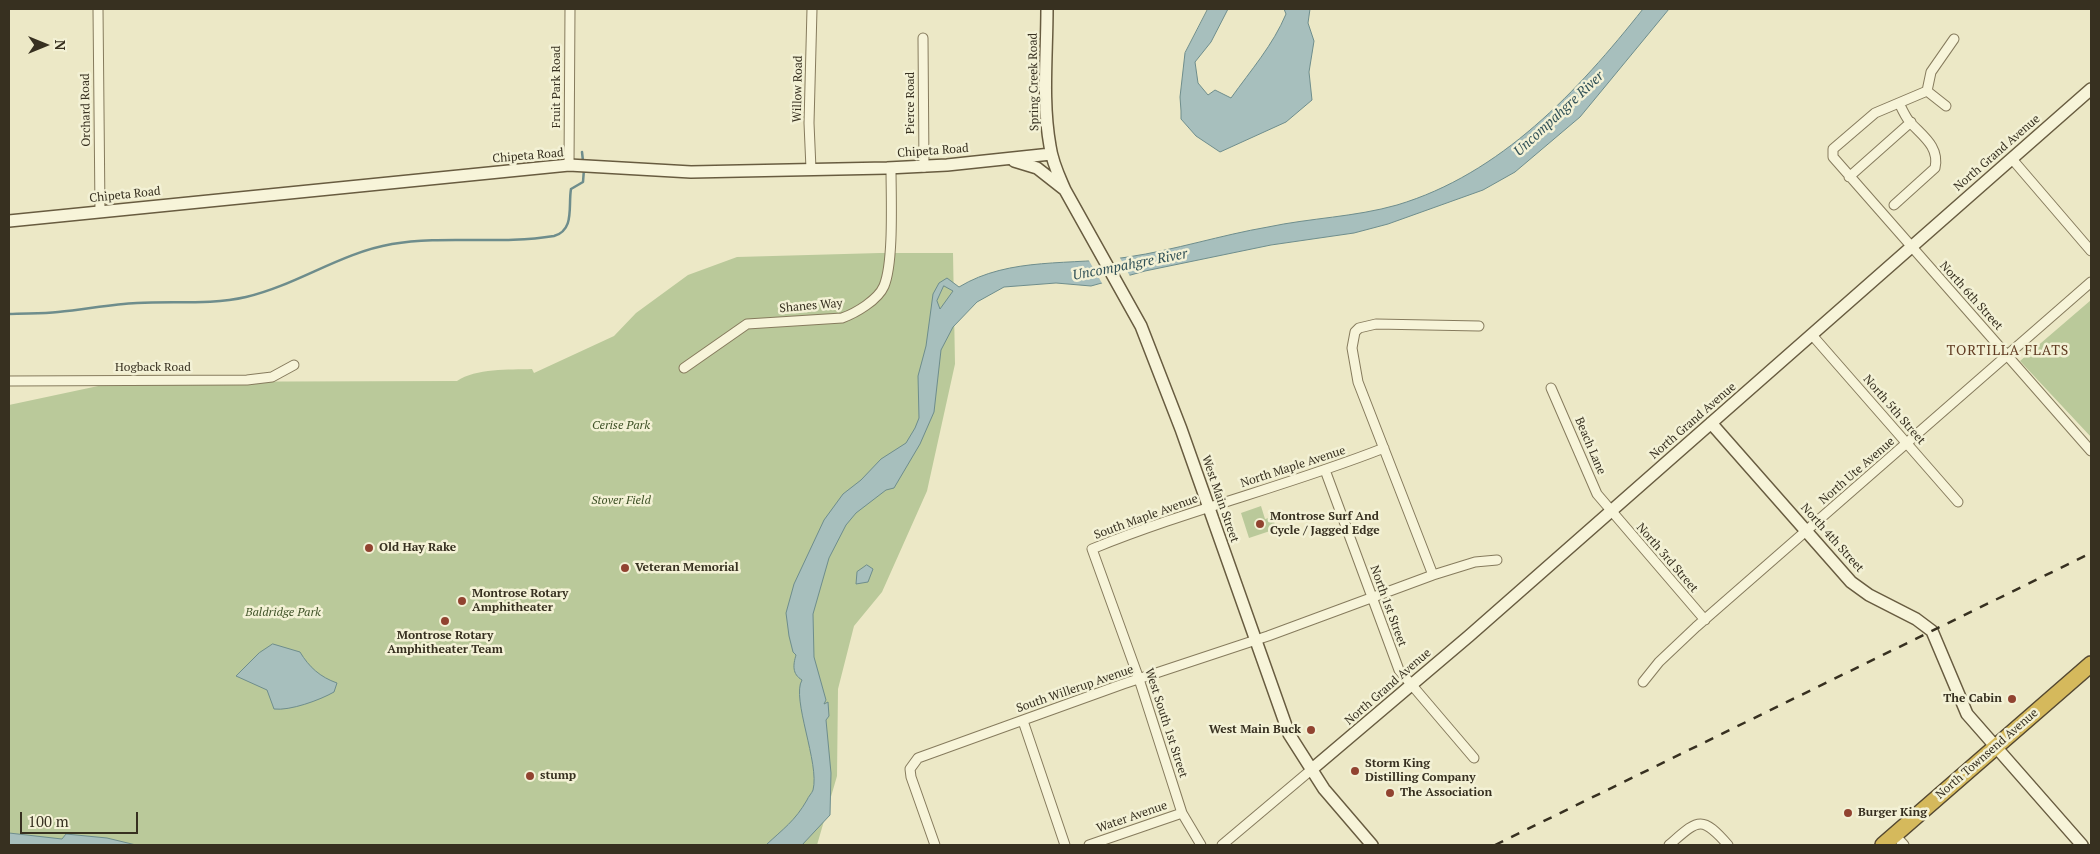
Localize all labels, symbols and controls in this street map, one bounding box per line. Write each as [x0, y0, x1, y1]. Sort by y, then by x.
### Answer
north arrow [20, 20, 70, 70]
street label: Spring Creek Road [1026, 33, 1042, 131]
text: N [51, 40, 70, 50]
street label: Fruit Park Road [550, 46, 564, 128]
street label: Willow Road [790, 55, 806, 123]
water label: Uncompahgre River [1511, 68, 1607, 160]
street label: Pierce Road [904, 72, 918, 134]
street label: Orchard Road [78, 73, 94, 147]
street label: North Grand Avenue [1951, 112, 2043, 194]
street label: Chipeta Road [897, 141, 969, 161]
street label: Chipeta Road [492, 146, 564, 166]
street label: Chipeta Road [89, 184, 161, 206]
water label: Uncompahgre River [1071, 246, 1189, 284]
street label: North 6th Street [1936, 259, 2006, 333]
street label: Shanes Way [779, 296, 843, 316]
district label: TORTILLA FLATS [1945, 343, 2071, 359]
street label: Hogback Road [115, 361, 191, 375]
street label: North 5th Street [1860, 372, 1928, 448]
street label: North Grand Avenue [1647, 380, 1739, 462]
street label: Beach Lane [1571, 415, 1609, 477]
park label: Cerise Park [592, 419, 650, 433]
street label: North Ute Avenue [1816, 434, 1898, 508]
street label: North Maple Avenue [1239, 443, 1347, 491]
street label: West Main Street [1198, 454, 1242, 544]
street label: South Maple Avenue [1092, 492, 1200, 542]
park label: Stover Field [591, 494, 651, 508]
street label: North 4th Street [1797, 501, 1867, 575]
place label: Montrose Surf And Cycle / Jagged Edge [1270, 510, 1380, 538]
marker: Montrose Surf And Cycle / Jagged Edge [1254, 518, 1266, 530]
street label: North 3rd Street [1633, 520, 1701, 596]
place label: Old Hay Rake [379, 541, 456, 555]
marker: Old Hay Rake [363, 542, 375, 554]
place label: Veteran Memorial [635, 561, 739, 575]
marker: Veteran Memorial [619, 562, 631, 574]
street label: North 1st Street [1367, 563, 1409, 649]
place label: Montrose Rotary Amphitheater [472, 587, 568, 615]
marker: Montrose Rotary Amphitheater [456, 595, 468, 607]
park label: Baldridge Park [245, 606, 321, 620]
marker: Montrose Rotary Amphitheater Team [439, 615, 451, 627]
place label: Montrose Rotary Amphitheater Team [387, 629, 503, 657]
street label: North Grand Avenue [1342, 646, 1434, 728]
street label: South Willerup Avenue [1015, 662, 1135, 716]
street label: West South 1st Street [1141, 666, 1191, 780]
place label: The Cabin [1943, 692, 2002, 706]
marker: The Cabin [2006, 693, 2018, 705]
street label: North Townsend Avenue [1933, 706, 2041, 802]
place label: West Main Buck [1209, 723, 1301, 737]
marker: West Main Buck [1305, 724, 1317, 736]
place label: Storm King Distilling Company [1365, 757, 1476, 785]
marker: Storm King Distilling Company [1349, 765, 1361, 777]
place label: stump [540, 769, 576, 783]
marker: stump [524, 770, 536, 782]
place label: The Association [1400, 786, 1492, 800]
marker: The Association [1384, 787, 1396, 799]
street label: Water Avenue [1095, 798, 1169, 836]
scale bar [22, 802, 140, 834]
place label: Burger King [1858, 806, 1927, 820]
marker: Burger King [1842, 807, 1854, 819]
text: 100 m [28, 811, 69, 831]

